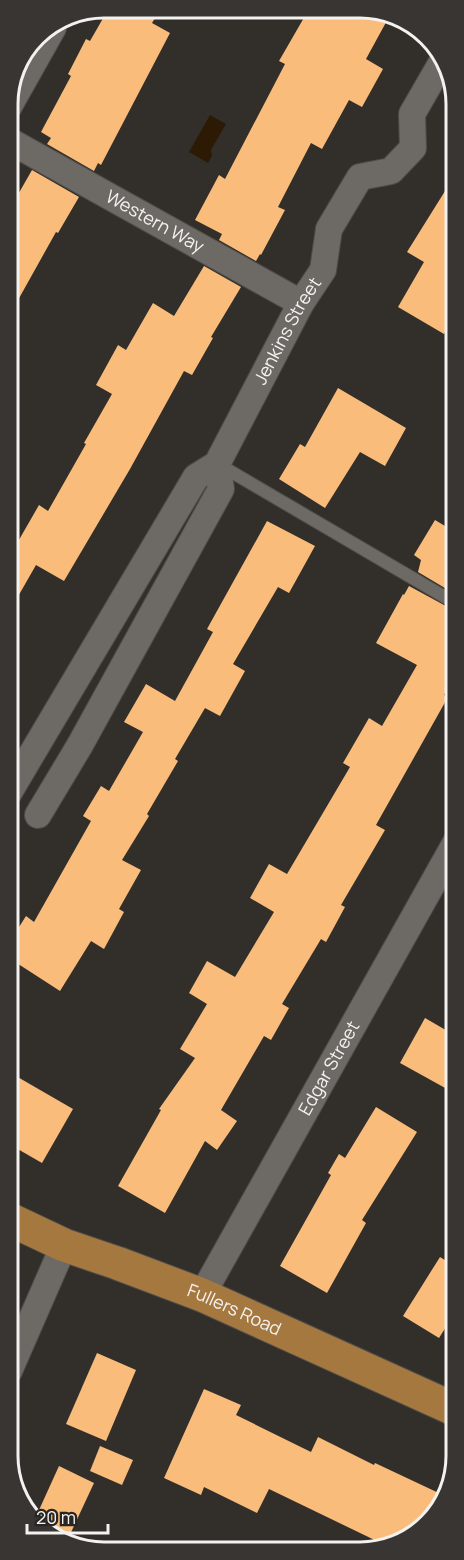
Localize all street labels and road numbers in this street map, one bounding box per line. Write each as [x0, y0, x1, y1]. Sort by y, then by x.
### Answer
street label: Western Way [102, 184, 209, 258]
street label: Jenkins Street [248, 272, 326, 388]
street label: Edgar Street [292, 1016, 364, 1119]
street label: Fullers Road [184, 1278, 285, 1340]

